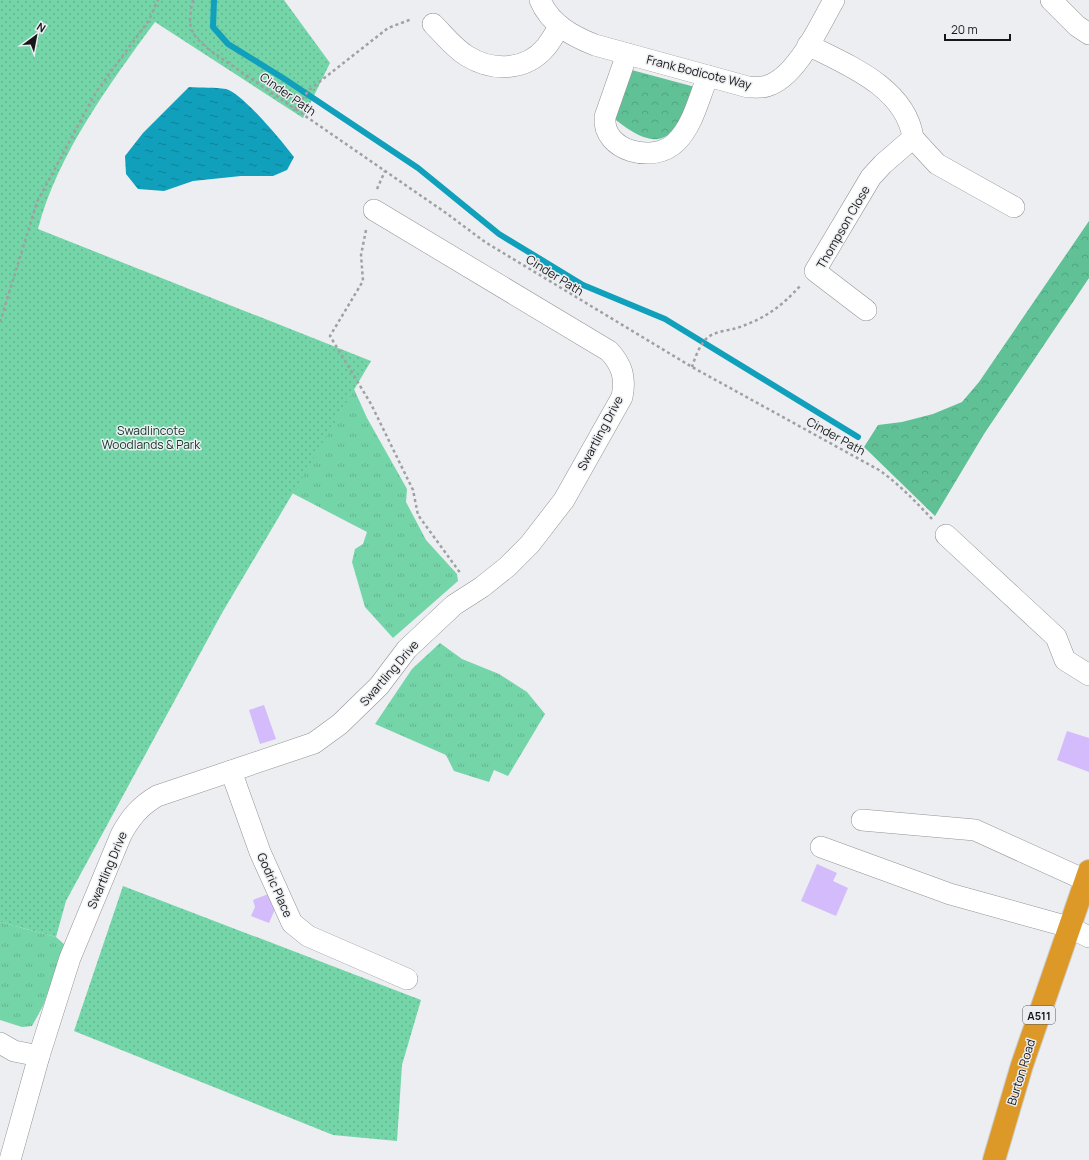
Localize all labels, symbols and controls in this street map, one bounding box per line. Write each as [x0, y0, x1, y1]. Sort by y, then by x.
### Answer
north arrow [16, 16, 56, 56]
scale bar [945, 16, 1010, 42]
text: N [34, 19, 49, 36]
text: 20 m [951, 21, 978, 38]
street label: Frank Bodicote Way [645, 51, 754, 93]
street label: Cinder Path [257, 68, 319, 120]
street label: Thompson Close [812, 182, 874, 272]
street label: Cinder Path [523, 251, 587, 299]
street label: Swartling Drive [573, 393, 627, 473]
street label: Cinder Path [803, 413, 869, 459]
park label: Swadlincote Woodlands & Park [102, 422, 201, 453]
street label: Swartling Drive [356, 636, 422, 710]
street label: Swartling Drive [83, 829, 131, 911]
street label: Godric Place [253, 850, 297, 920]
road number: A511 [1023, 1006, 1055, 1024]
street label: Burton Road [1003, 1037, 1039, 1107]

